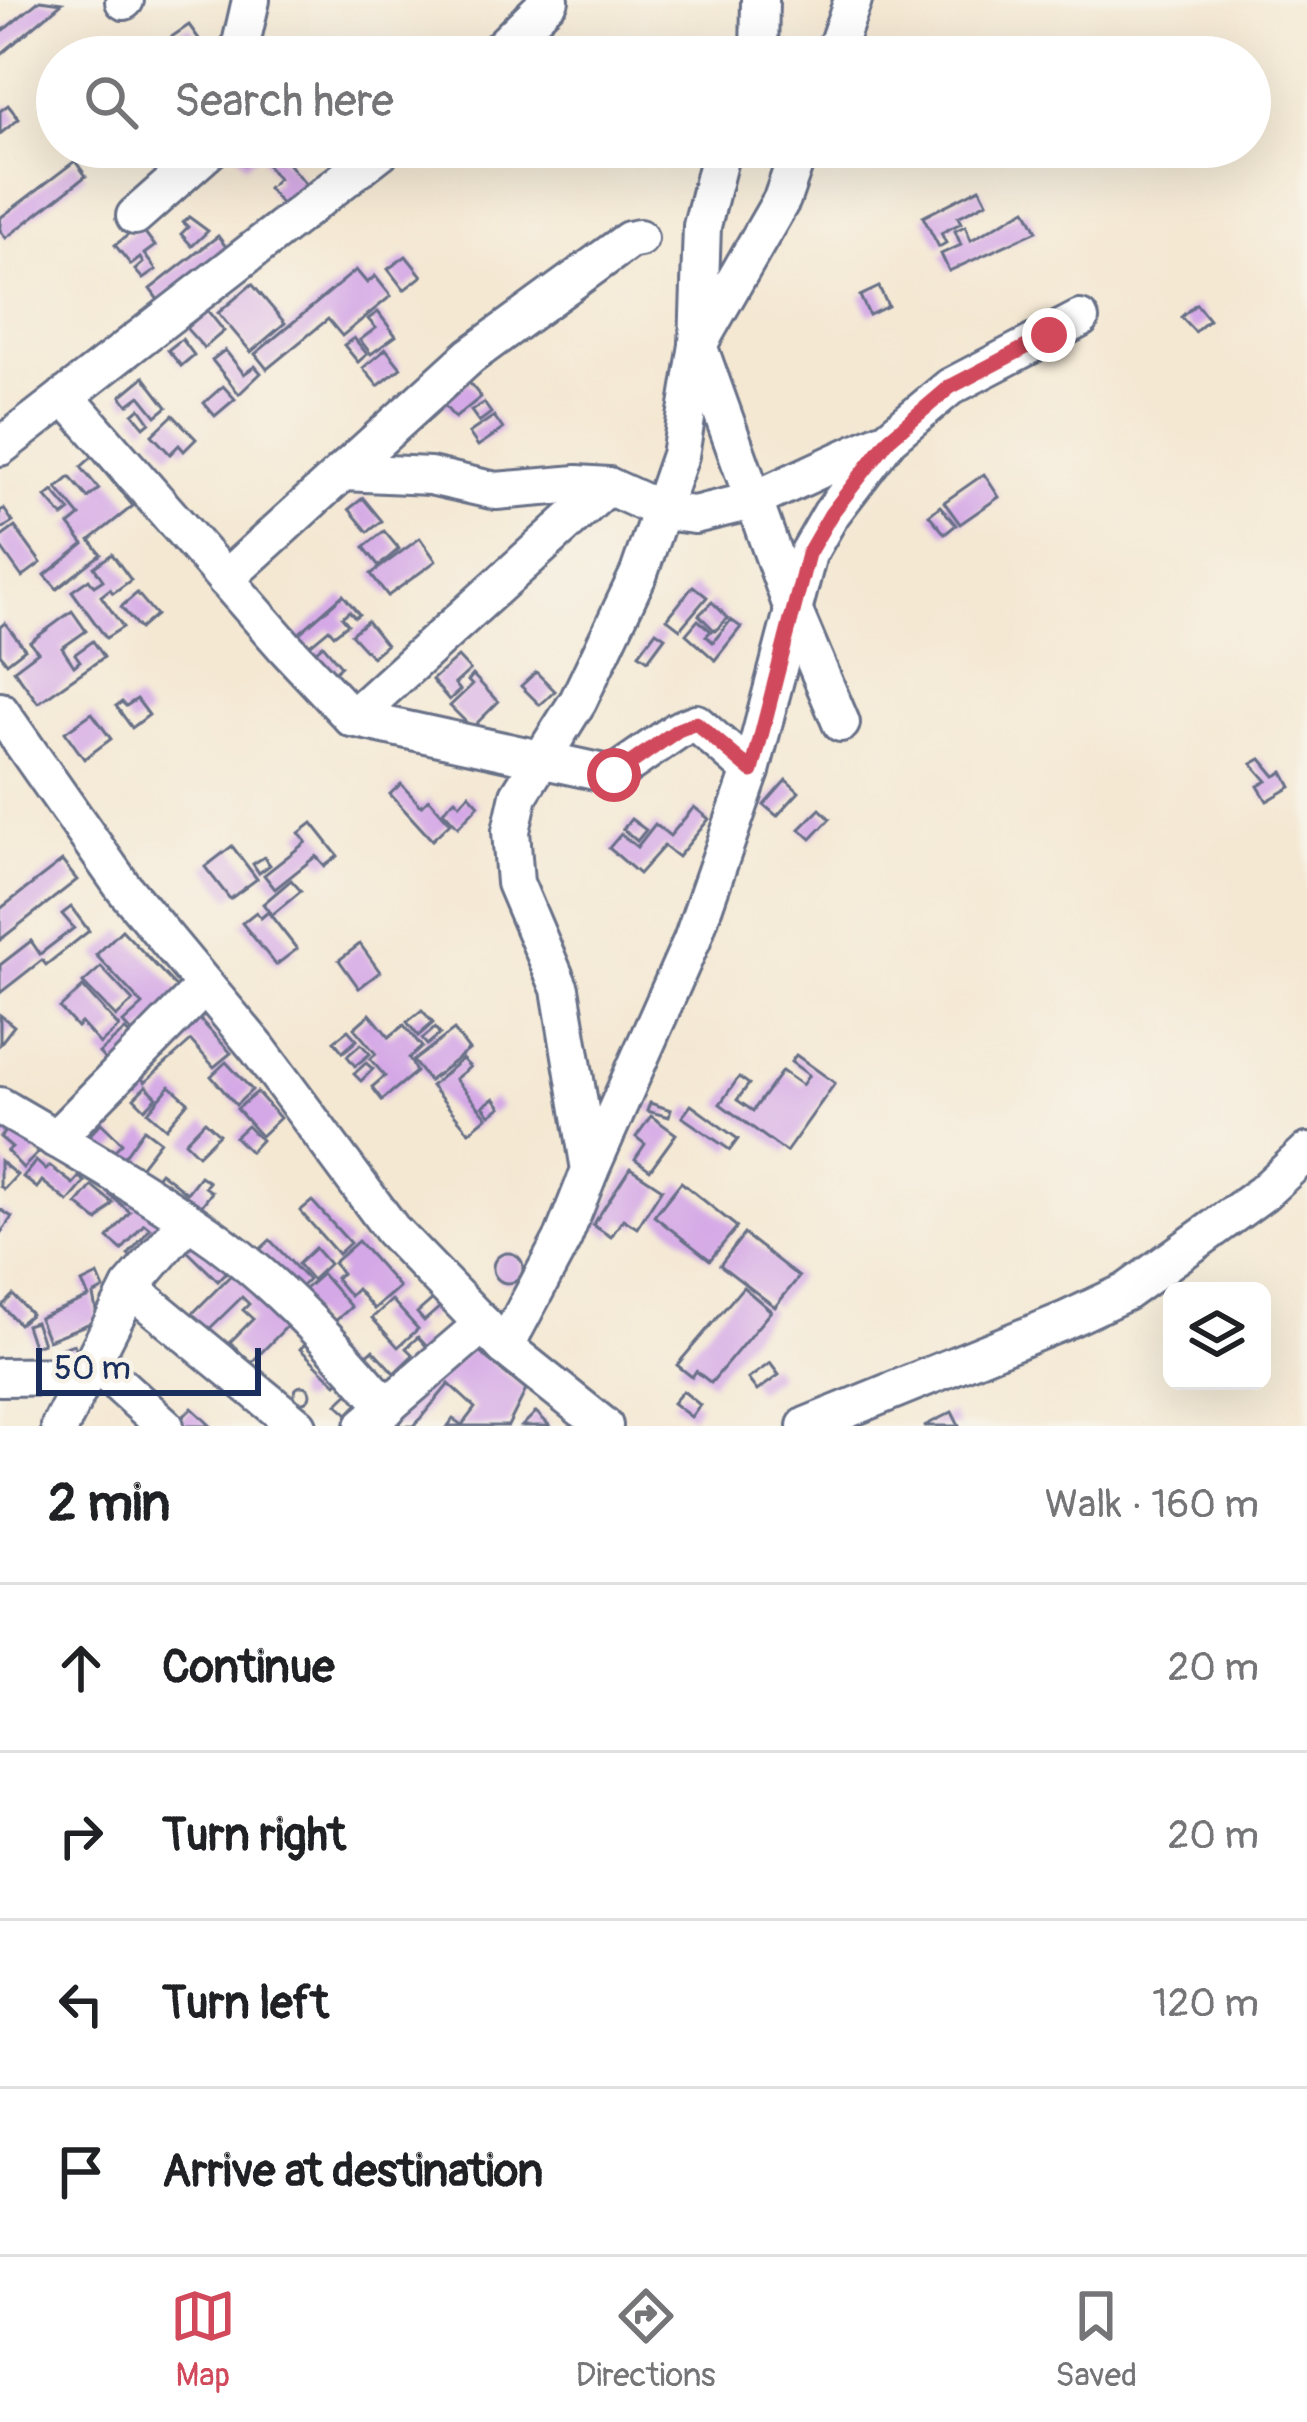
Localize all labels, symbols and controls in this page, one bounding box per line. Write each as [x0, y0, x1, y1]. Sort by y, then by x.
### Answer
search box [36, 36, 1271, 168]
icon: search [78, 69, 144, 135]
text: Search here [174, 74, 394, 130]
route end [1022, 308, 1076, 362]
route start [587, 748, 641, 802]
map controls [1163, 1282, 1271, 1390]
button: layers [1163, 1282, 1271, 1390]
scale bar [36, 1342, 261, 1395]
text: 50 m [54, 1348, 131, 1389]
text: 2 min [48, 1472, 170, 1536]
text: Walk · 160 m [1045, 1480, 1259, 1529]
icon: ahead [48, 1635, 114, 1701]
text: Continue [162, 1640, 335, 1696]
text: 20 m [1167, 1643, 1259, 1692]
icon: right [48, 1803, 114, 1869]
text: Turn right [162, 1808, 346, 1864]
text: 20 m [1167, 1811, 1259, 1860]
icon: left [48, 1971, 114, 2037]
text: Turn left [162, 1976, 329, 2032]
text: 120 m [1152, 1979, 1259, 2028]
icon: arrive [48, 2139, 114, 2205]
text: Arrive at destination [162, 2144, 543, 2200]
tab: Map [170, 2283, 236, 2396]
tab: Directions [576, 2283, 716, 2396]
tab: Saved [1055, 2283, 1137, 2396]

